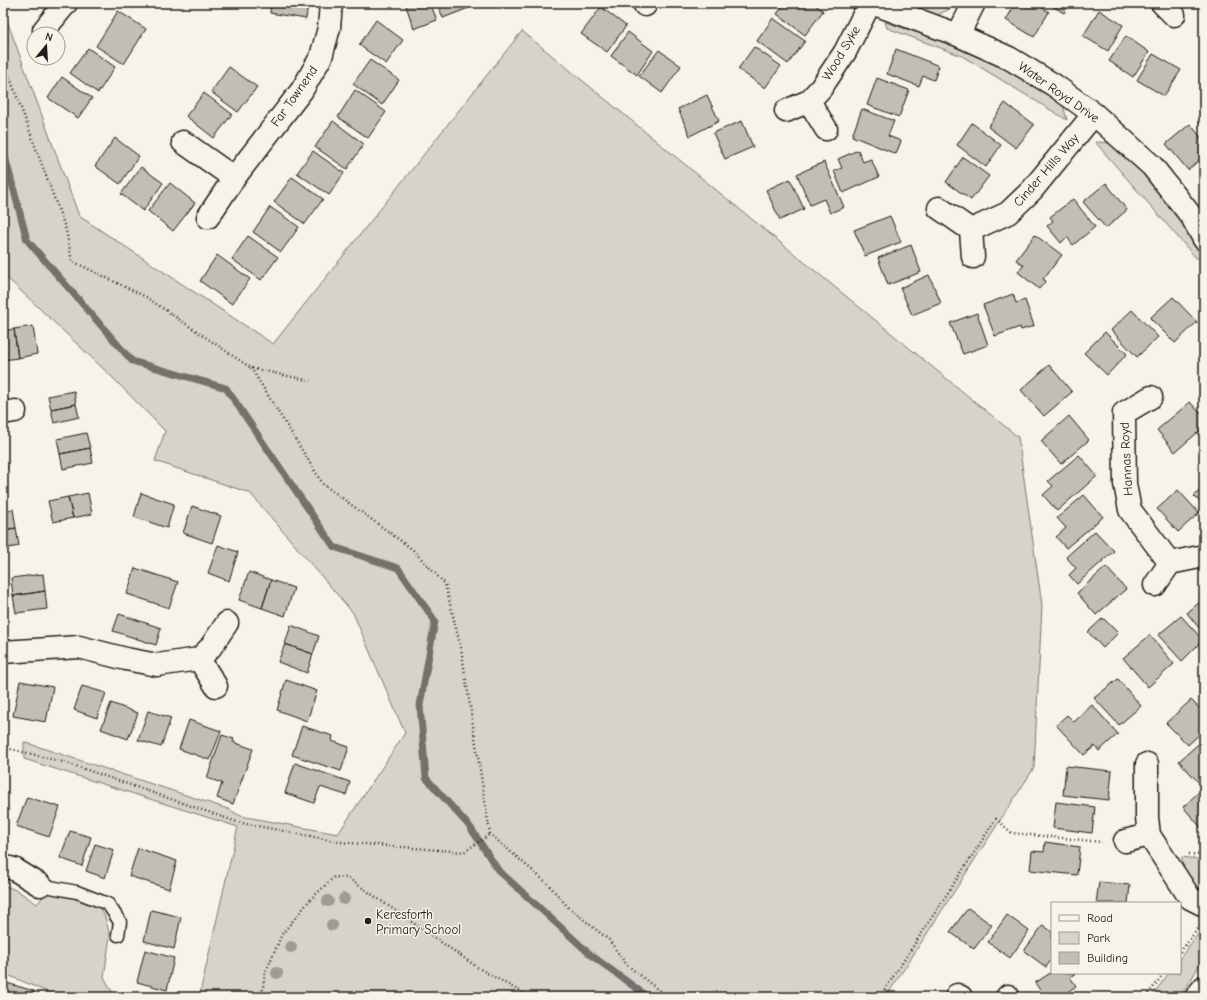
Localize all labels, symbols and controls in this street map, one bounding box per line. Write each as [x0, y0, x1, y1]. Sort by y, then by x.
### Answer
street label: Wood Syke [819, 22, 863, 83]
north arrow [26, 26, 66, 66]
text: N [44, 30, 54, 44]
street label: Water Royd Drive [1016, 58, 1103, 126]
street label: Far Townend [268, 63, 320, 129]
street label: Cinder Hills Way [1010, 130, 1082, 210]
street label: Hannas Royd [1117, 422, 1135, 496]
legend [1051, 902, 1181, 974]
place label: Keresforth Primary School [376, 907, 461, 937]
text: Road [1087, 911, 1113, 925]
marker: Keresforth Primary School [363, 916, 373, 926]
text: Park [1087, 931, 1110, 945]
text: Building [1087, 951, 1128, 965]

